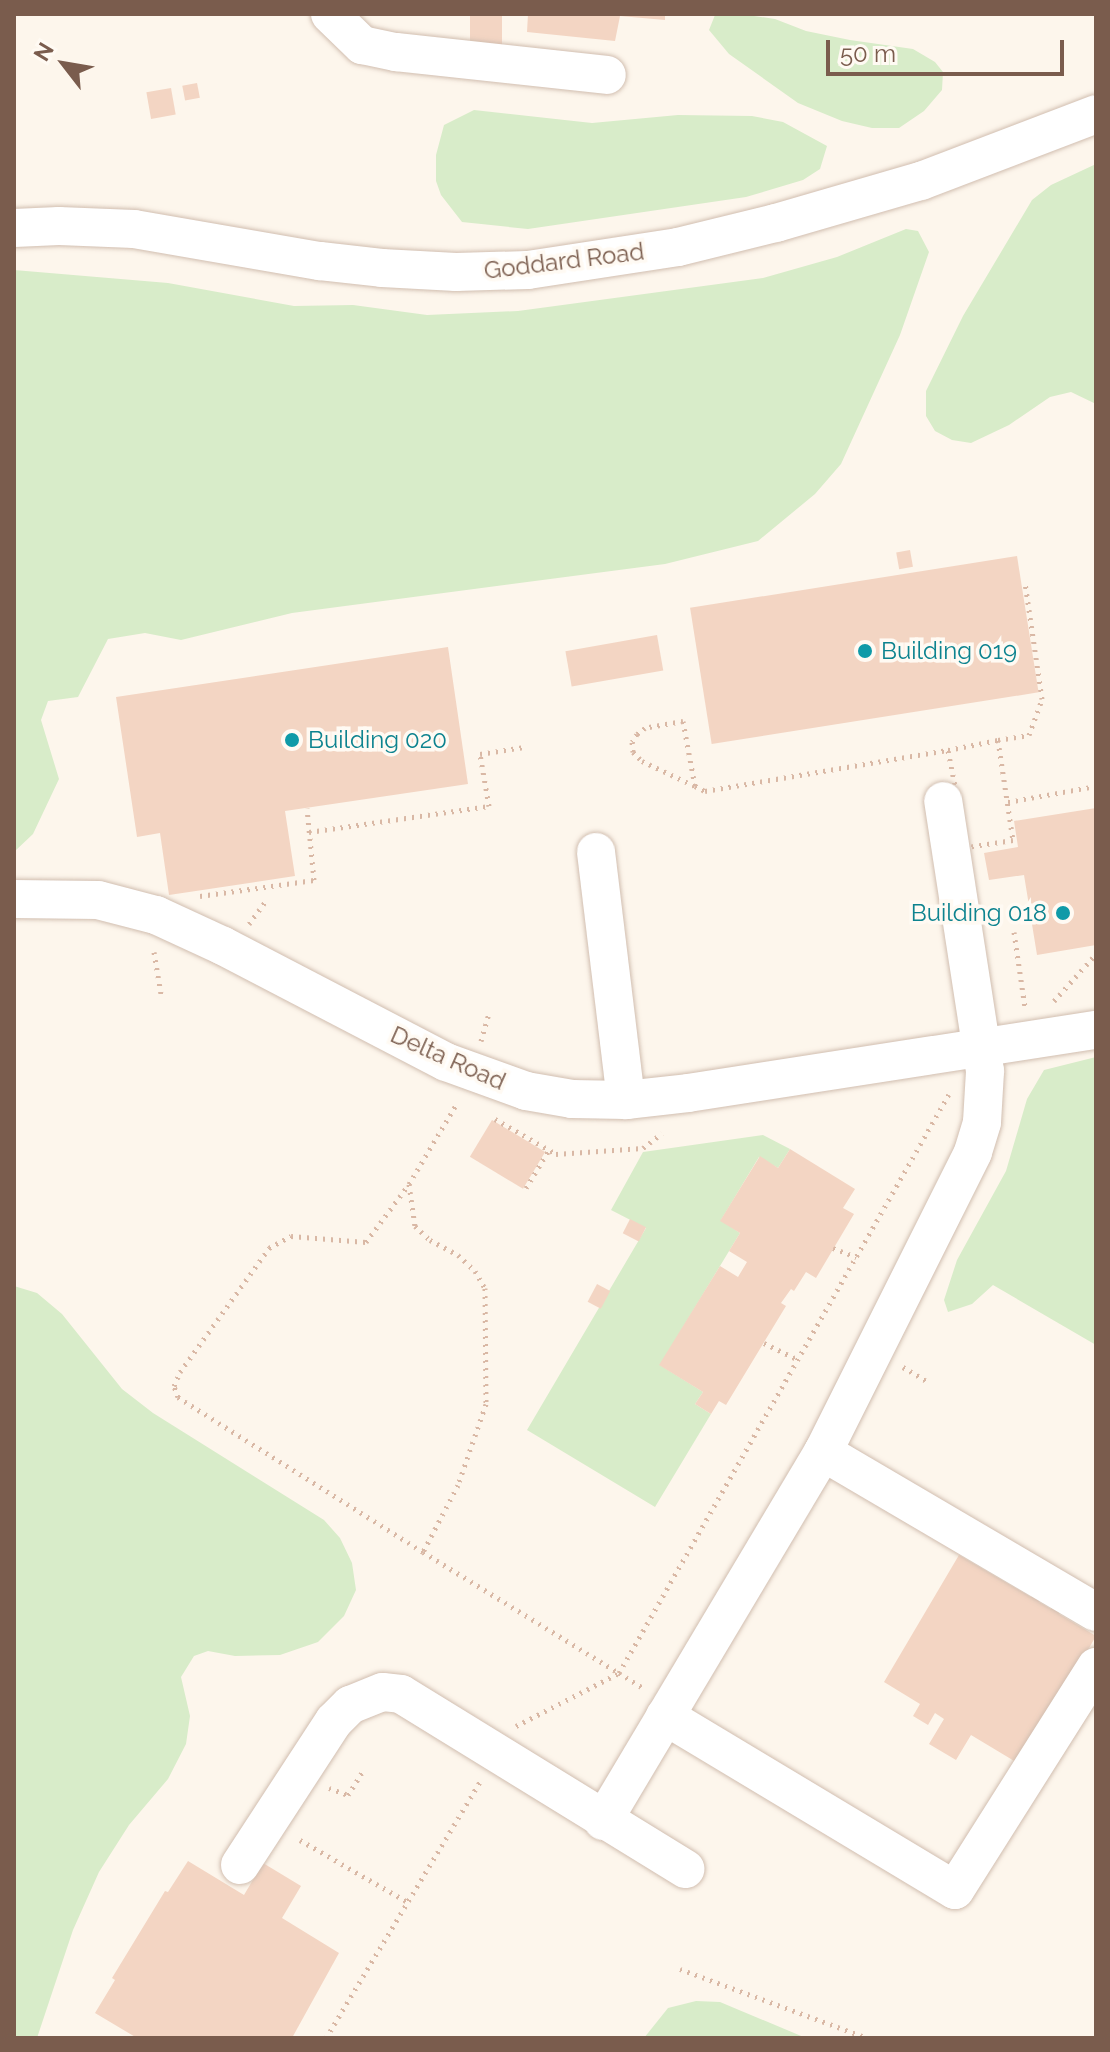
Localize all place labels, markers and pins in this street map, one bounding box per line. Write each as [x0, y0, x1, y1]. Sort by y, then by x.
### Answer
place label: Building 019 [881, 637, 1017, 665]
marker: Building 019 [856, 642, 874, 660]
place label: Building 020 [308, 726, 447, 754]
marker: Building 020 [283, 731, 301, 749]
place label: Building 018 [911, 899, 1047, 927]
marker: Building 018 [1054, 904, 1072, 922]

